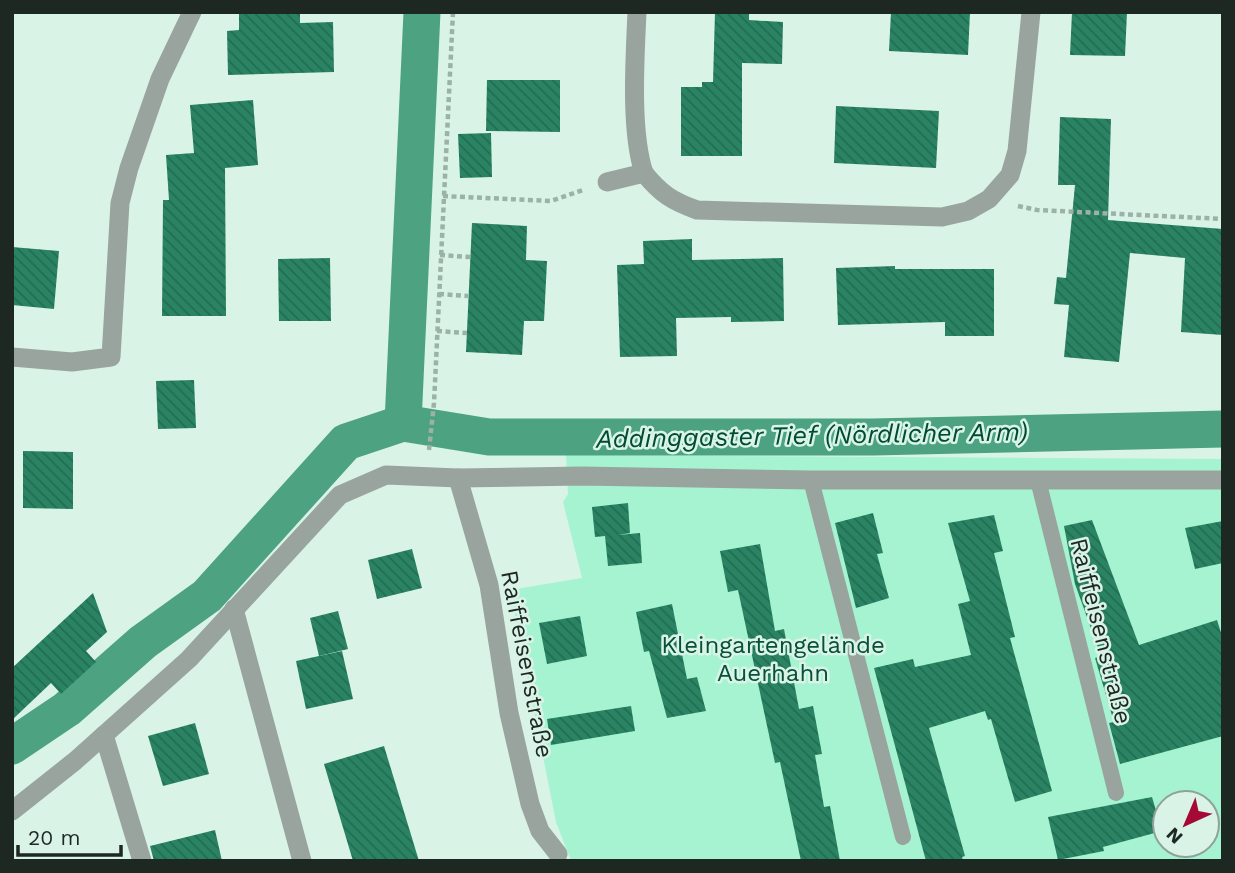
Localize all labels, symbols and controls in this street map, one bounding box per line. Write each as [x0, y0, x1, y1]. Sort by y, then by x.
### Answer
water label: Addinggaster Tief (Nördlicher Arm) [595, 416, 1028, 454]
street label: Raiffeisenstraße [1064, 535, 1138, 727]
street label: Raiffeisenstraße [495, 568, 559, 760]
park label: Kleingartengelände Auerhahn [661, 631, 885, 687]
north arrow [1151, 789, 1221, 859]
scale bar [18, 814, 121, 858]
text: N [1161, 823, 1188, 849]
text: 20 m [28, 825, 80, 850]

